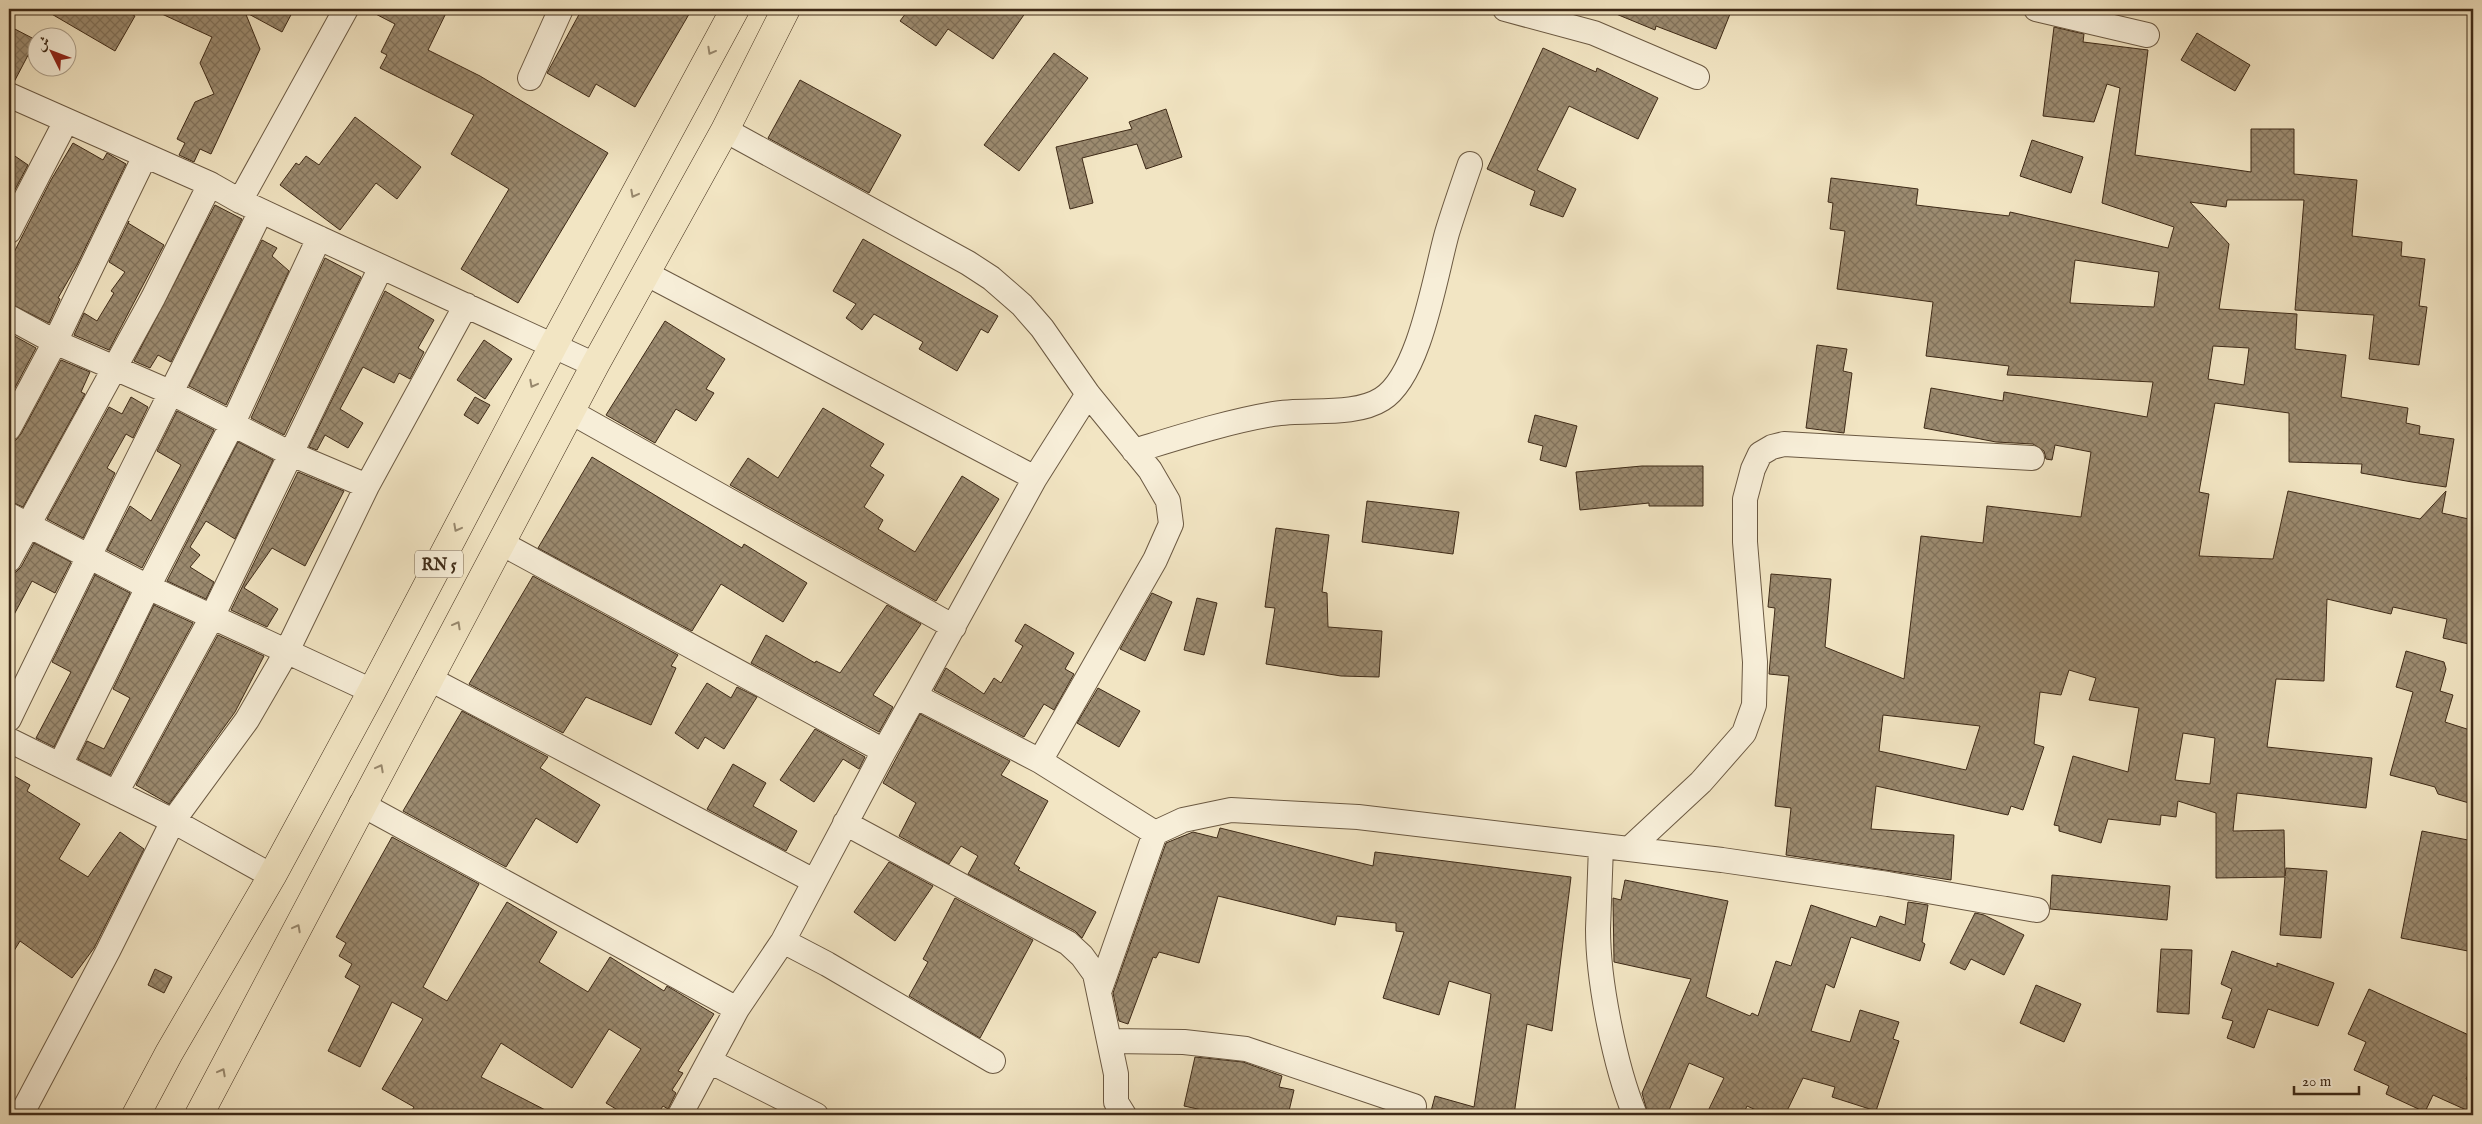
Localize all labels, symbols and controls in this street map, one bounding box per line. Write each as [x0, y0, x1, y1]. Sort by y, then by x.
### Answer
north arrow [28, 28, 78, 78]
text: ش [32, 33, 54, 55]
one-way arrow [708, 46, 718, 55]
one-way arrow [630, 189, 640, 198]
one-way arrow [529, 379, 539, 388]
one-way arrow [453, 523, 463, 532]
road number: RN 5 [415, 550, 463, 578]
one-way arrow [451, 621, 461, 630]
one-way arrow [374, 765, 384, 774]
one-way arrow [291, 924, 301, 933]
scale bar [2294, 1064, 2360, 1096]
one-way arrow [216, 1068, 226, 1077]
text: 20 m [2302, 1072, 2332, 1091]

